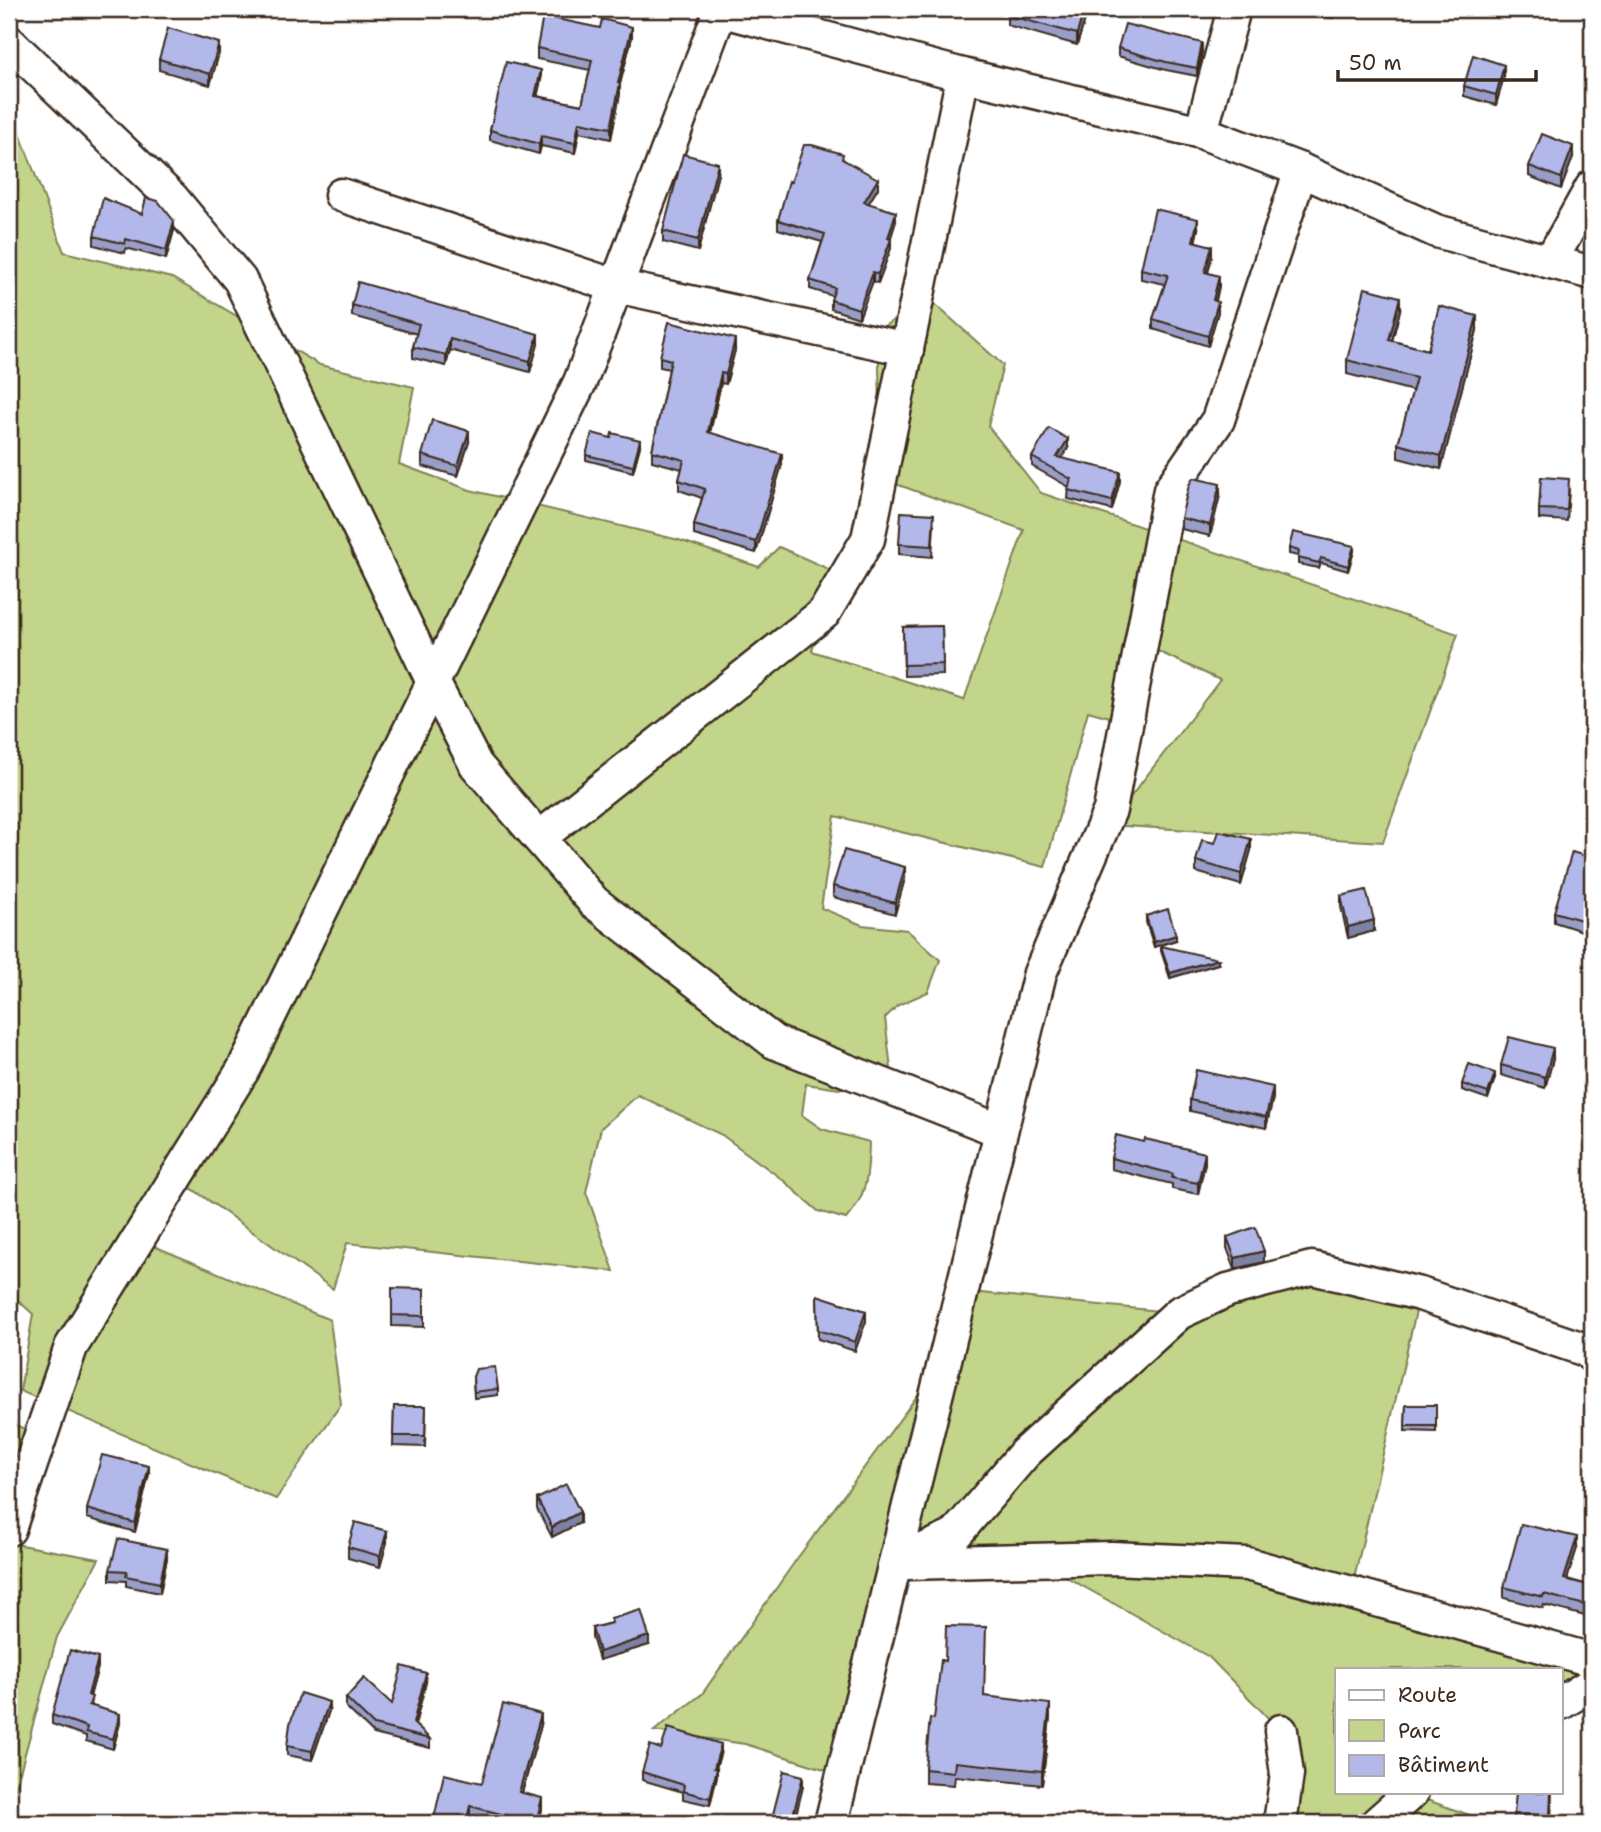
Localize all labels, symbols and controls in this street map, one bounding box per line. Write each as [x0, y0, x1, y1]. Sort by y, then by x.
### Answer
scale bar [1338, 38, 1536, 82]
text: 50 m [1349, 49, 1402, 77]
legend [1335, 1668, 1562, 1794]
text: Route [1398, 1681, 1457, 1709]
text: Parc [1398, 1717, 1441, 1745]
text: Bâtiment [1398, 1751, 1489, 1779]

